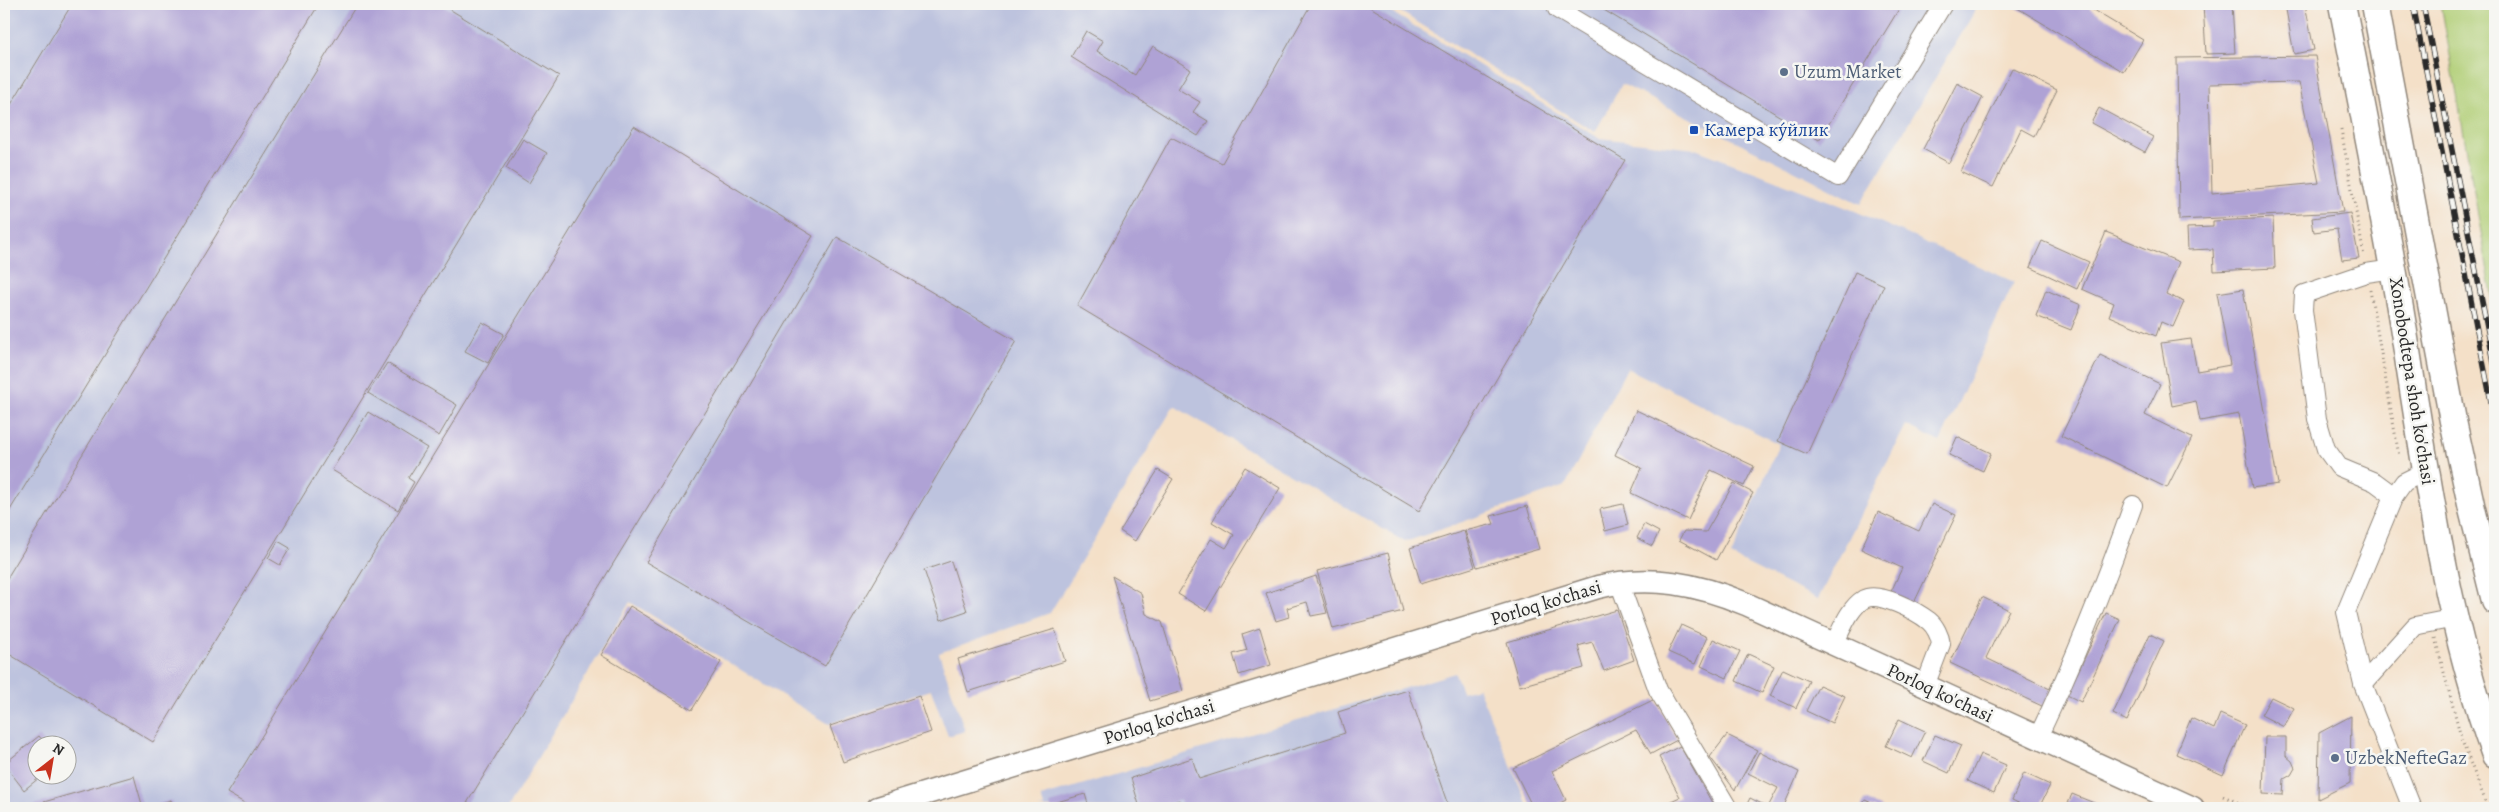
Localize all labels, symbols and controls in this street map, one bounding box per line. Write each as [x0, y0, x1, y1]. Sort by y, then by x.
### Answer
place label: Uzum Market [1794, 59, 1901, 85]
marker: Uzum Market [1778, 66, 1790, 78]
place label: Камера ку́йлик [1704, 117, 1829, 143]
marker: Камера ку́йлик [1688, 124, 1700, 136]
street label: Xonobodtepa shoh ko'chasi [2383, 275, 2441, 487]
street label: Porloq ko'chasi [1487, 574, 1605, 632]
street label: Porloq ko'chasi [1882, 657, 1998, 729]
street label: Porloq ko'chasi [1100, 693, 1218, 751]
north arrow [28, 734, 78, 784]
text: N [49, 739, 68, 760]
place label: UzbekNefteGaz [2345, 745, 2467, 771]
marker: UzbekNefteGaz [2329, 752, 2341, 764]

